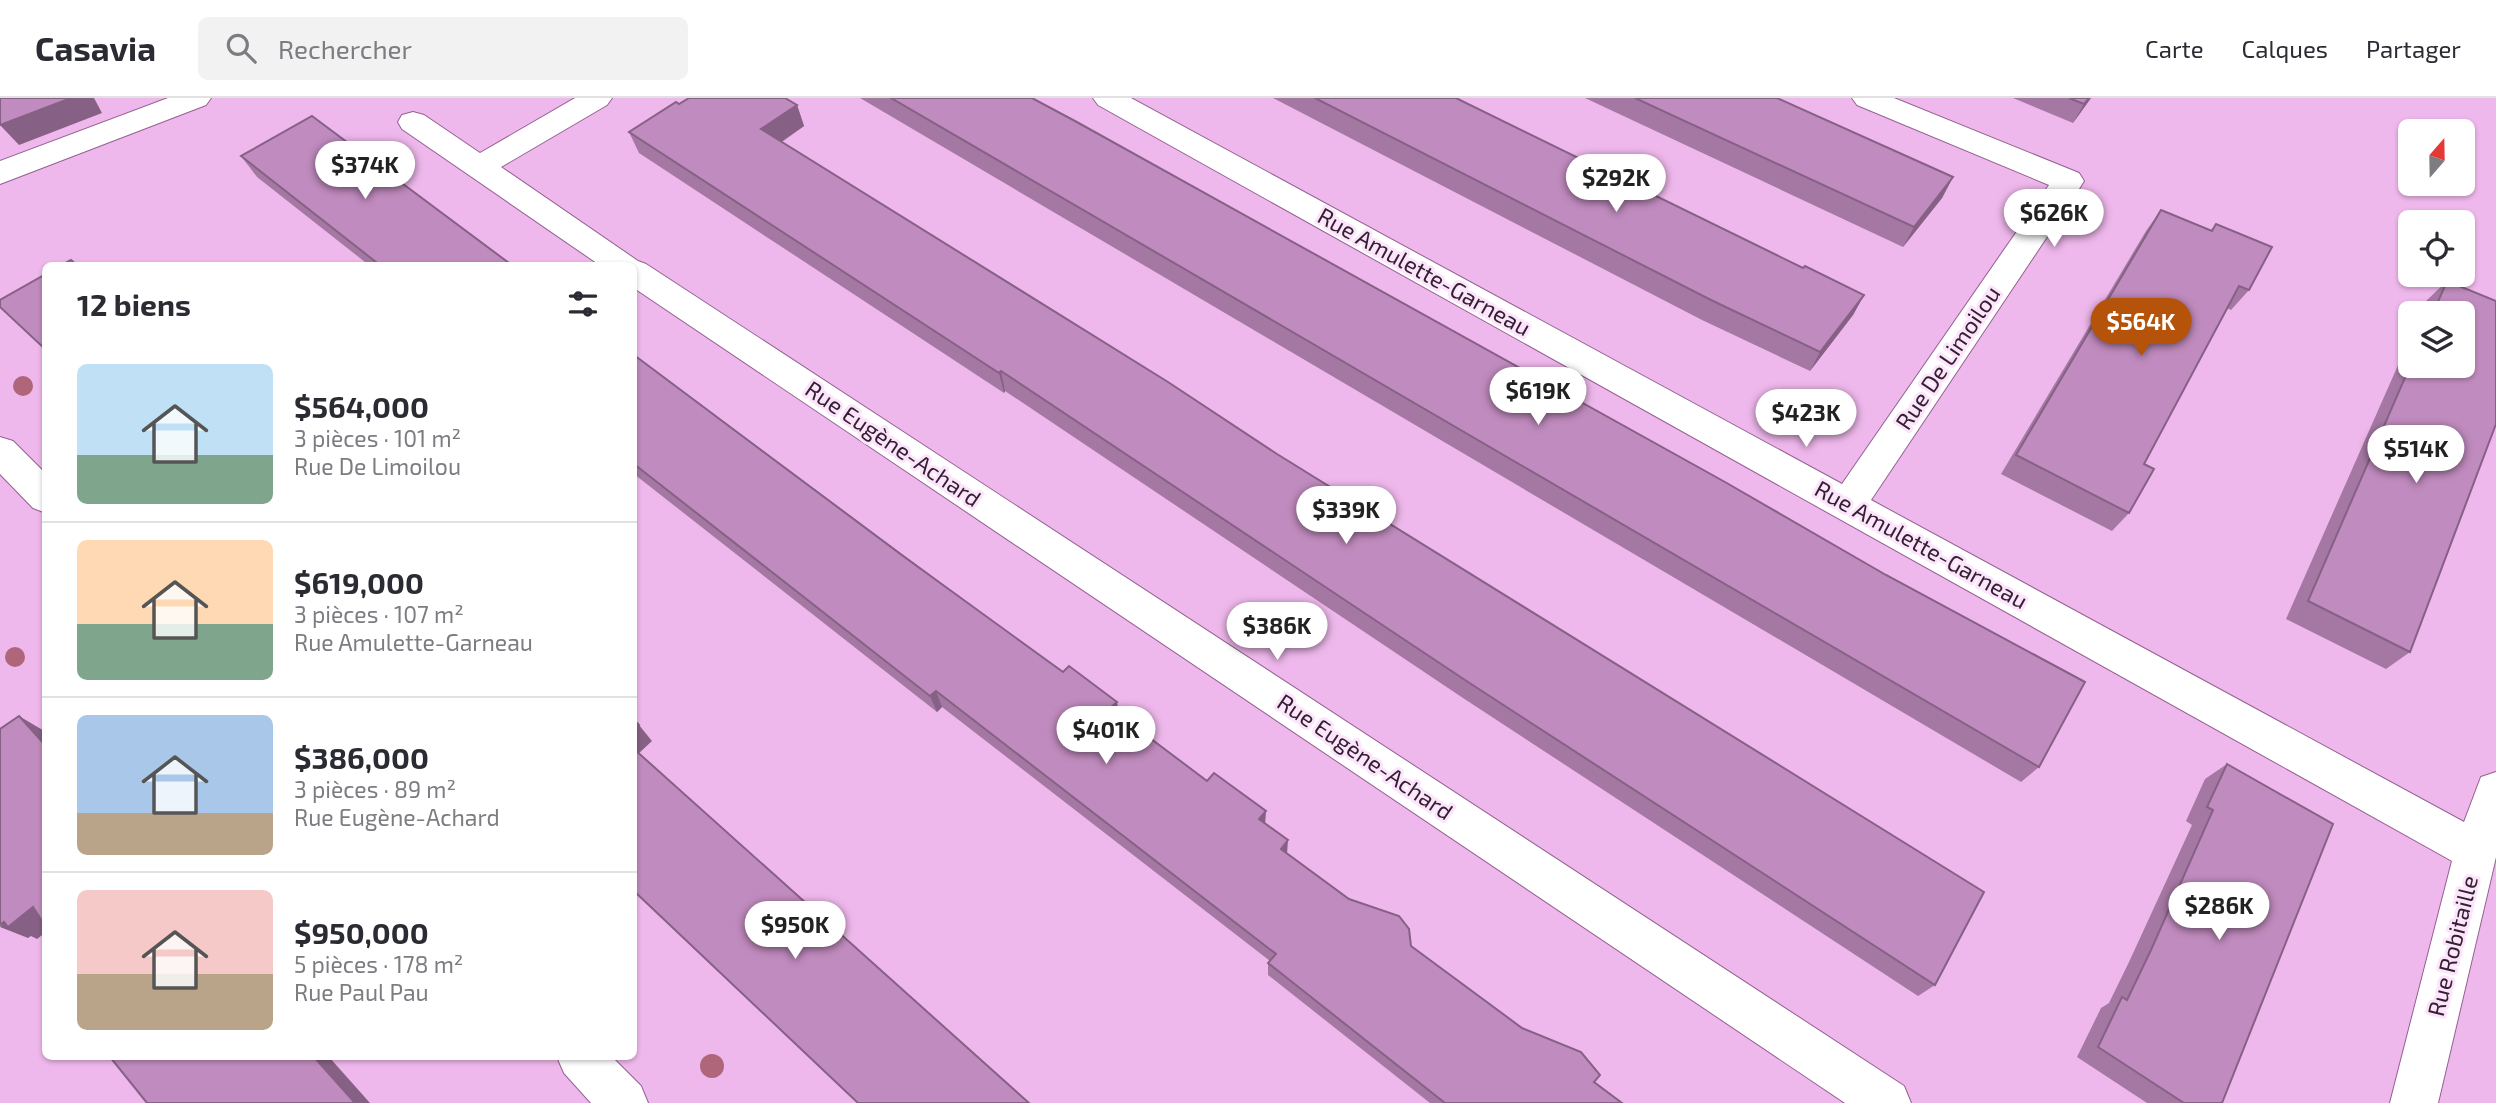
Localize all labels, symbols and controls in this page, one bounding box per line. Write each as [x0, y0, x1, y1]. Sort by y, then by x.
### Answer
search box [198, 17, 688, 80]
text: Casavia [35, 28, 156, 68]
icon: search [222, 29, 260, 67]
text: Rechercher [278, 33, 412, 64]
text: Carte [2145, 34, 2204, 63]
text: Calques [2242, 34, 2328, 63]
text: Partager [2366, 34, 2461, 63]
north arrow [2398, 119, 2474, 196]
map controls [2398, 119, 2475, 378]
pin: $374K [316, 141, 414, 201]
text: $374K [331, 150, 399, 178]
pin: $292K [1567, 155, 1665, 214]
text: $292K [1582, 163, 1650, 191]
pin: $626K [2005, 190, 2103, 249]
text: $626K [2020, 198, 2088, 226]
street label: Rue Amulette-Garneau [1313, 201, 1536, 341]
button: locate [2398, 210, 2475, 287]
street label: Rue De Limoilou [1889, 280, 2005, 435]
icon: filters [564, 285, 602, 323]
text: 12 biens [77, 286, 191, 322]
pin: $564K [2092, 299, 2190, 358]
button: layers [2398, 301, 2475, 378]
text: $564K [2107, 307, 2175, 335]
pin: $619K [1489, 368, 1587, 427]
street label: Rue Eugène-Achard [800, 374, 987, 512]
text: $619K [1506, 376, 1571, 404]
text: $564,000 [294, 388, 429, 424]
pin: $423K [1757, 390, 1855, 449]
icon: home [133, 392, 217, 476]
text: $423K [1772, 398, 1840, 426]
text: 3 pièces · 101 m² [294, 424, 461, 452]
pin: $514K [2367, 426, 2465, 485]
text: $514K [2383, 434, 2449, 462]
text: Rue De Limoilou [294, 452, 461, 480]
street label: Rue Amulette-Garneau [1810, 474, 2033, 614]
pin: $339K [1297, 486, 1395, 546]
text: $339K [1312, 495, 1380, 523]
text: $619,000 [294, 564, 424, 600]
icon: home [133, 568, 217, 652]
text: 3 pièces · 107 m² [294, 600, 464, 628]
pin: $386K [1228, 602, 1326, 662]
text: $386K [1243, 611, 1311, 639]
text: Rue Amulette-Garneau [294, 628, 533, 656]
street label: Rue Eugène-Achard [1272, 687, 1459, 825]
pin: $401K [1057, 706, 1155, 766]
text: $401K [1072, 715, 1140, 743]
text: $386,000 [294, 739, 429, 775]
icon: home [133, 743, 217, 827]
text: 3 pièces · 89 m² [294, 775, 456, 803]
text: Rue Eugène-Achard [294, 803, 500, 831]
street label: Rue Robitaille [2421, 873, 2483, 1019]
pin: $286K [2170, 882, 2268, 942]
text: $286K [2184, 891, 2254, 919]
pin: $950K [746, 902, 844, 961]
text: $950K [761, 910, 829, 938]
text: $950,000 [294, 914, 429, 950]
icon: home [133, 918, 217, 1002]
text: 5 pièces · 178 m² [294, 950, 463, 978]
text: Rue Paul Pau [294, 978, 429, 1006]

